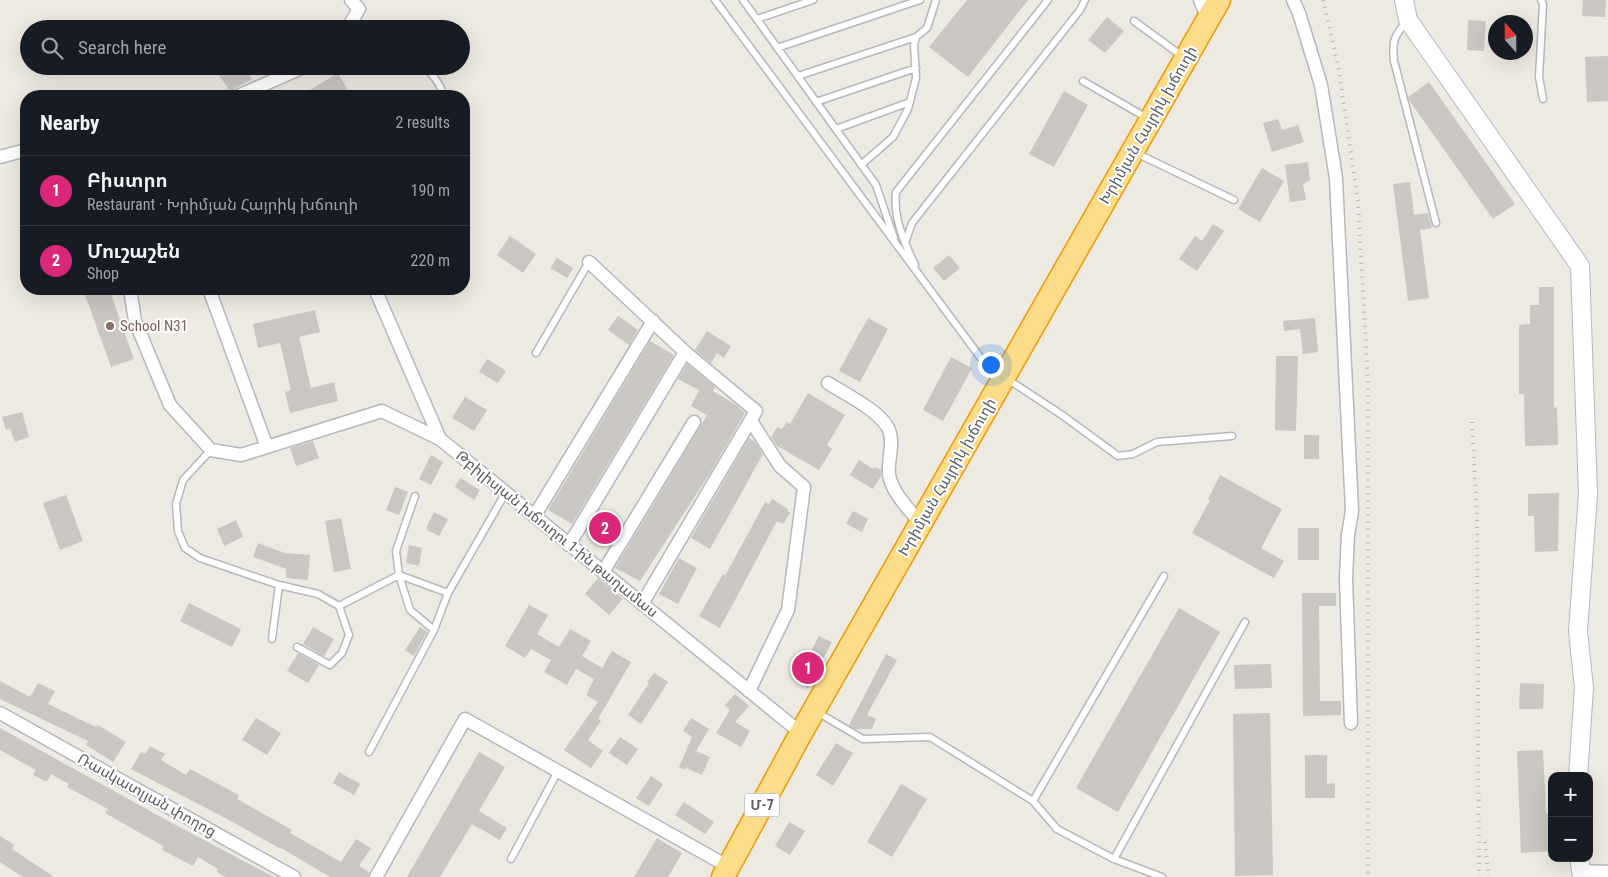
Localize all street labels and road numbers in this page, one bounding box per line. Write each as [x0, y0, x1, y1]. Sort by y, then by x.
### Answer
street label: Խրիմյան Հայրիկ խճուղի [1095, 43, 1201, 207]
street label: Խրիմյան Հայրիկ խճուղի [894, 395, 1000, 559]
street label: Թբիլիսյան խճուղու 1-ին թաղամաս [452, 447, 662, 621]
street label: Ռասկատլյան փողոց [75, 749, 219, 841]
road number: Մ-7 [744, 794, 780, 816]

